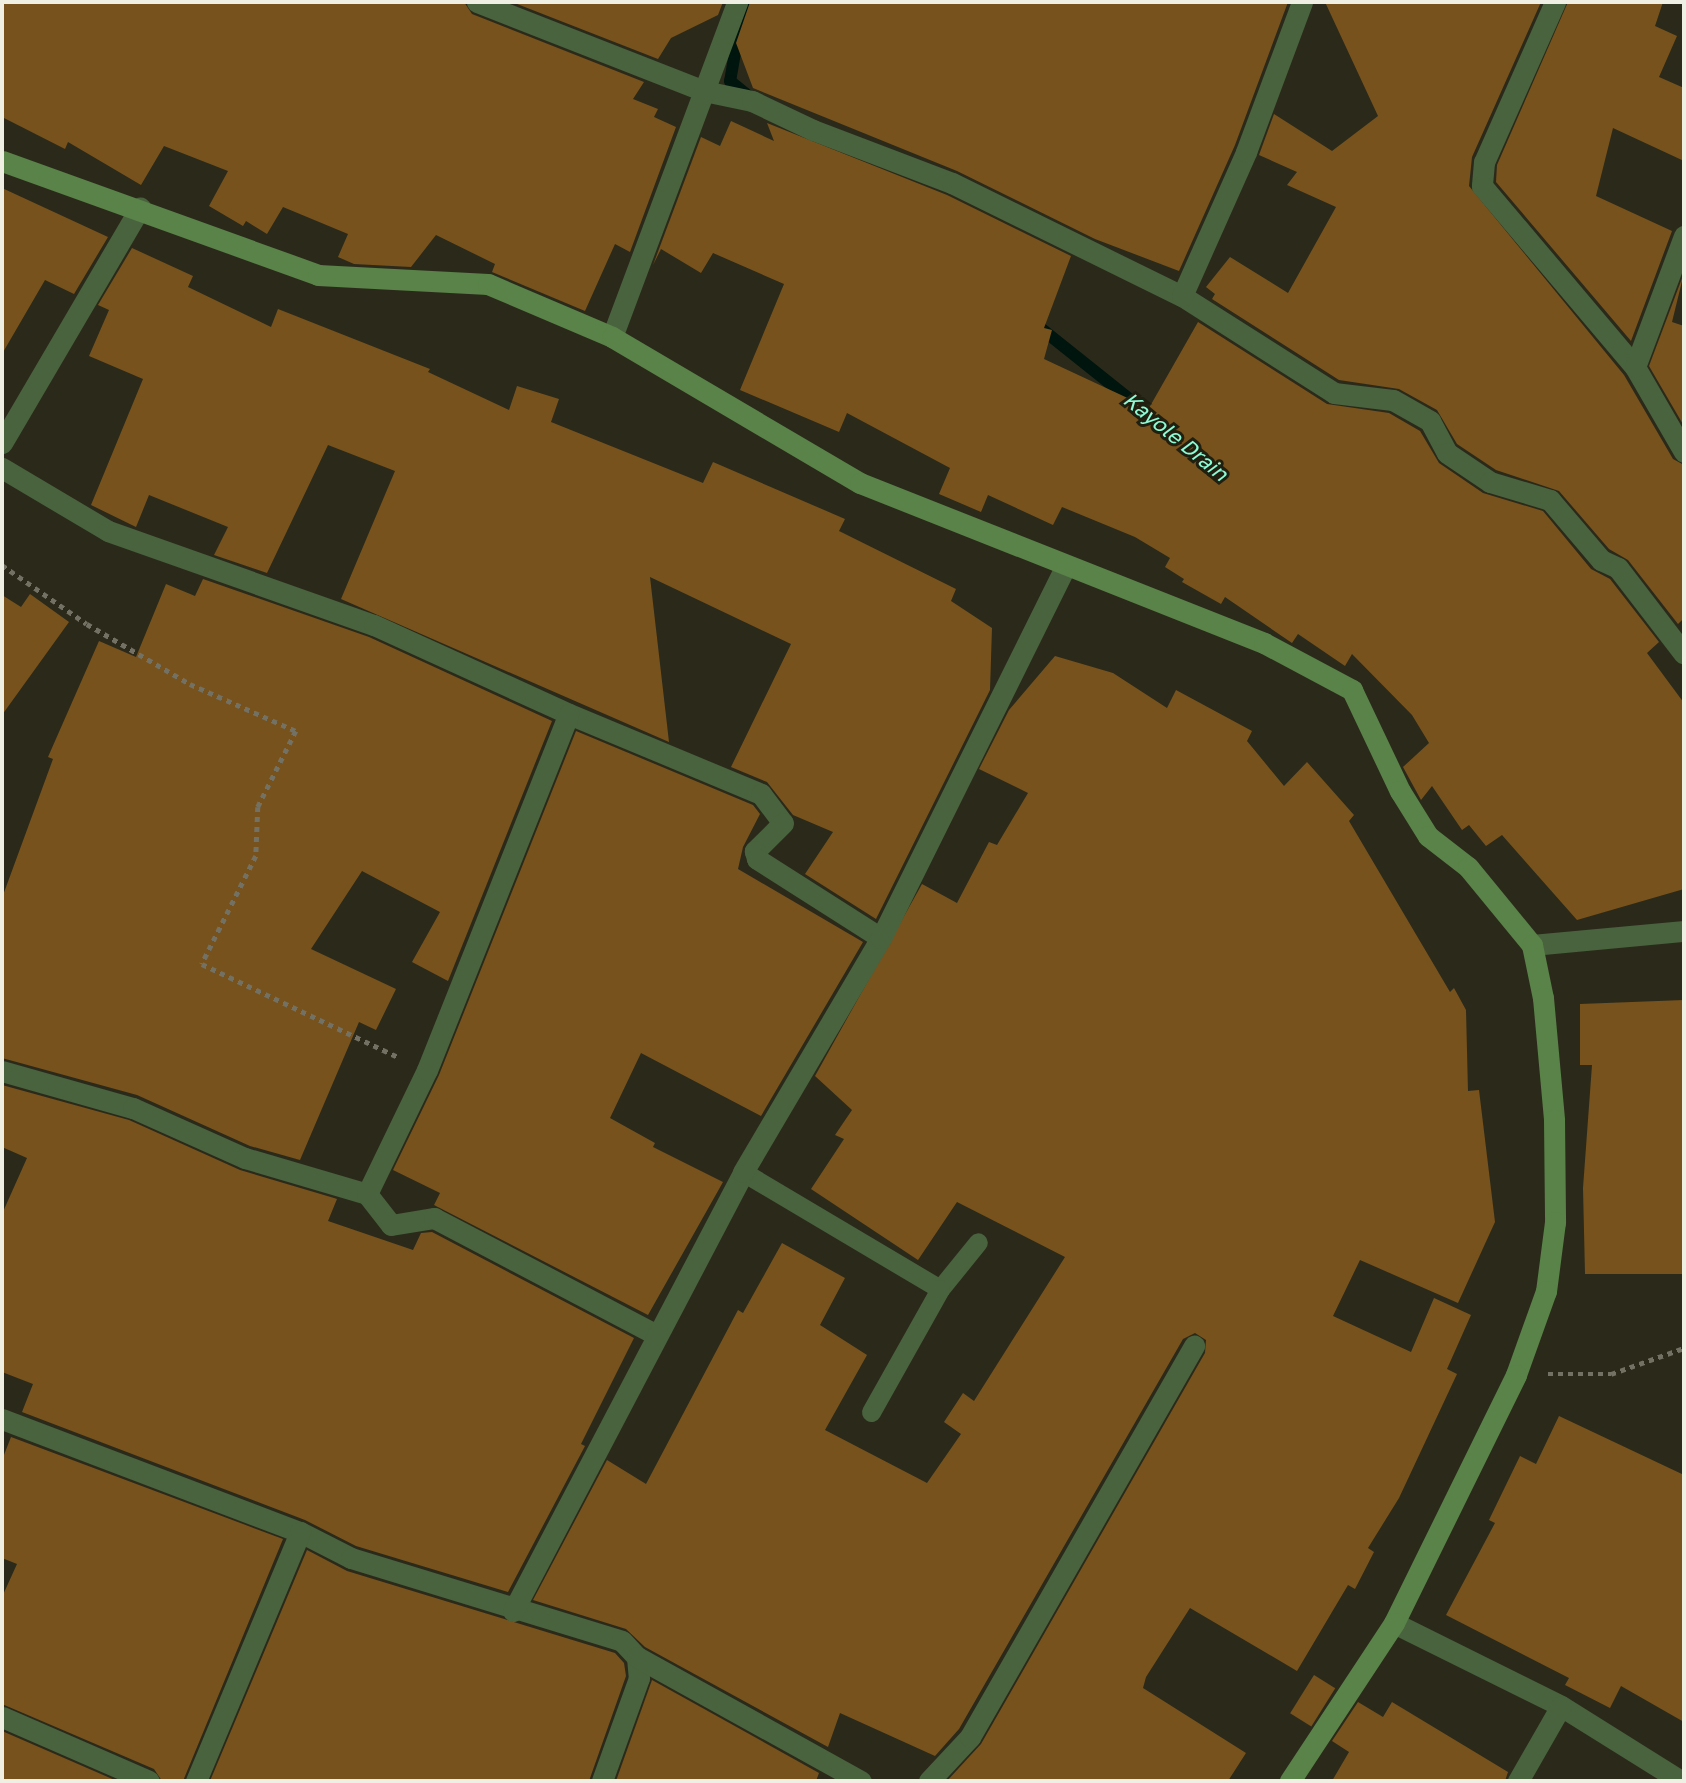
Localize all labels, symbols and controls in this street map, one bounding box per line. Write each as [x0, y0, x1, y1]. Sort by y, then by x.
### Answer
water label: Kayole Drain [1119, 386, 1233, 486]

